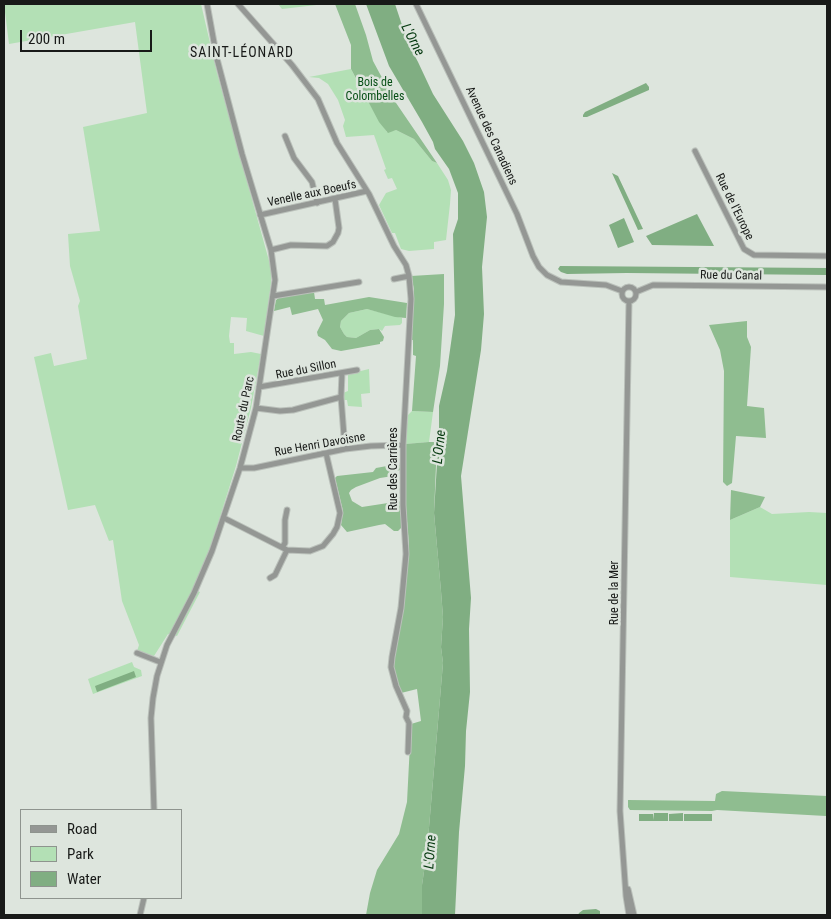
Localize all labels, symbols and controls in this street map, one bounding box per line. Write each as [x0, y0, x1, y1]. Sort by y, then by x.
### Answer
scale bar [22, 20, 155, 52]
water label: L'Orne [397, 21, 427, 59]
text: 200 m [28, 30, 65, 48]
district label: SAINT-LÉONARD [188, 45, 296, 61]
park label: Bois de Colombelles [346, 76, 404, 104]
street label: Avenue des Canadiens [462, 85, 520, 187]
street label: Rue de l'Europe [712, 171, 756, 243]
street label: Venelle aux Boeufs [266, 178, 358, 210]
street label: Rue du Canal [700, 268, 762, 284]
street label: Rue du Sillon [275, 357, 337, 383]
street label: Route du Parc [230, 375, 258, 443]
street label: Rue des Carrières [387, 427, 401, 511]
water label: L'Orne [430, 429, 450, 465]
street label: Rue Henri Davoisne [274, 430, 366, 460]
street label: Rue de la Mer [608, 561, 622, 625]
legend [20, 809, 182, 899]
text: Road [67, 820, 97, 838]
water label: L'Orne [421, 834, 441, 870]
text: Park [67, 845, 94, 863]
text: Water [67, 870, 101, 888]

